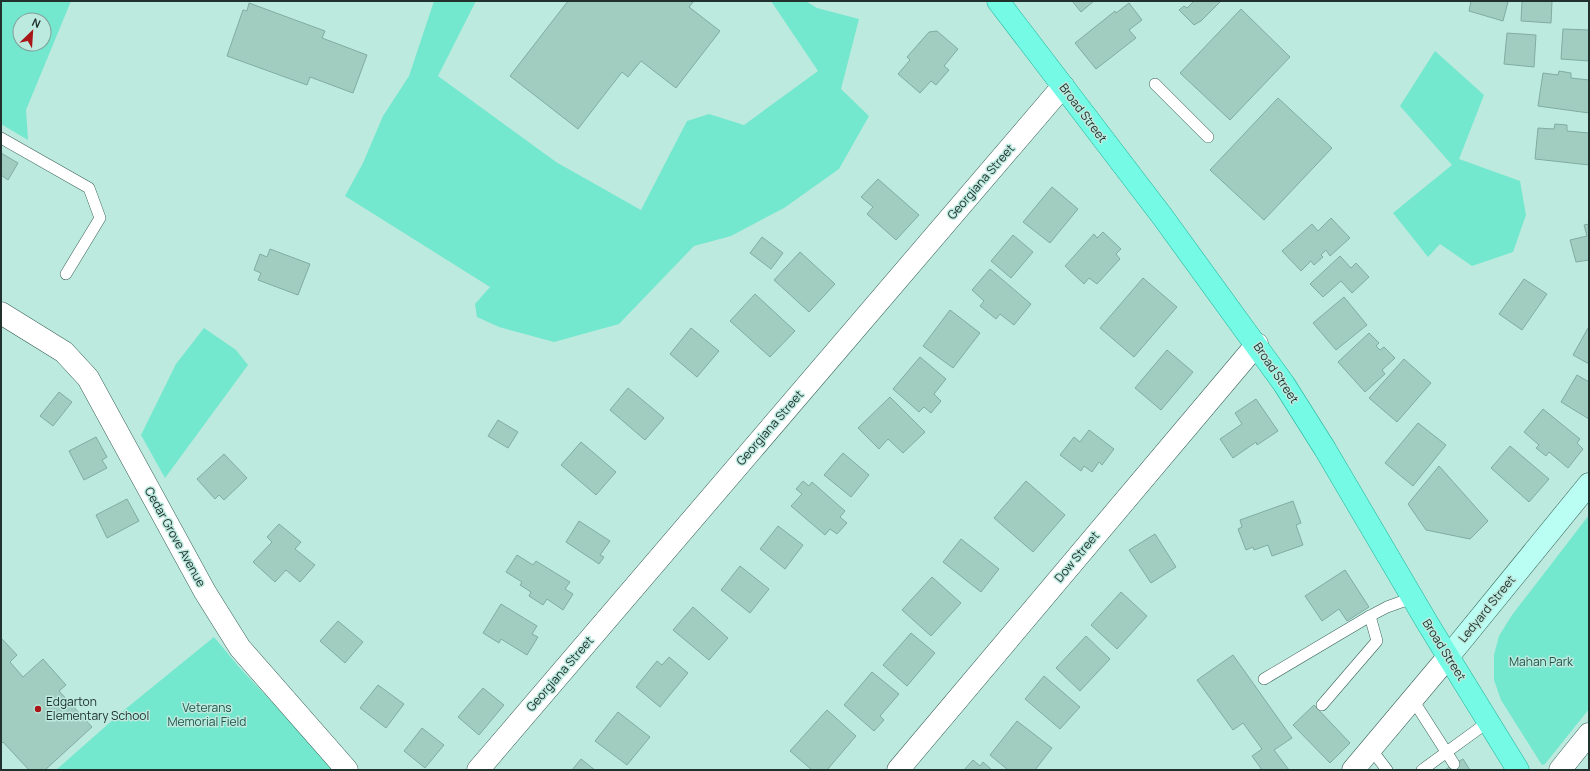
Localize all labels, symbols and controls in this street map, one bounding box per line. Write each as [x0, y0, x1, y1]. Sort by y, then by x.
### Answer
north arrow [12, 12, 52, 52]
text: N [30, 14, 43, 31]
street label: Broad Street [1056, 80, 1111, 146]
street label: Georgiana Street [943, 140, 1018, 223]
street label: Broad Street [1250, 339, 1303, 407]
street label: Georgiana Street [732, 386, 807, 469]
street label: Cedar Grove Avenue [141, 484, 210, 590]
street label: Dow Street [1050, 527, 1103, 586]
street label: Ledyard Street [1454, 571, 1519, 646]
street label: Broad Street [1419, 616, 1470, 684]
street label: Georgiana Street [522, 632, 597, 715]
park label: Mahan Park [1509, 653, 1574, 670]
place label: Edgarton Elementary School [46, 693, 149, 724]
park label: Veterans Memorial Field [168, 699, 246, 730]
marker: Edgarton Elementary School [33, 704, 43, 714]

